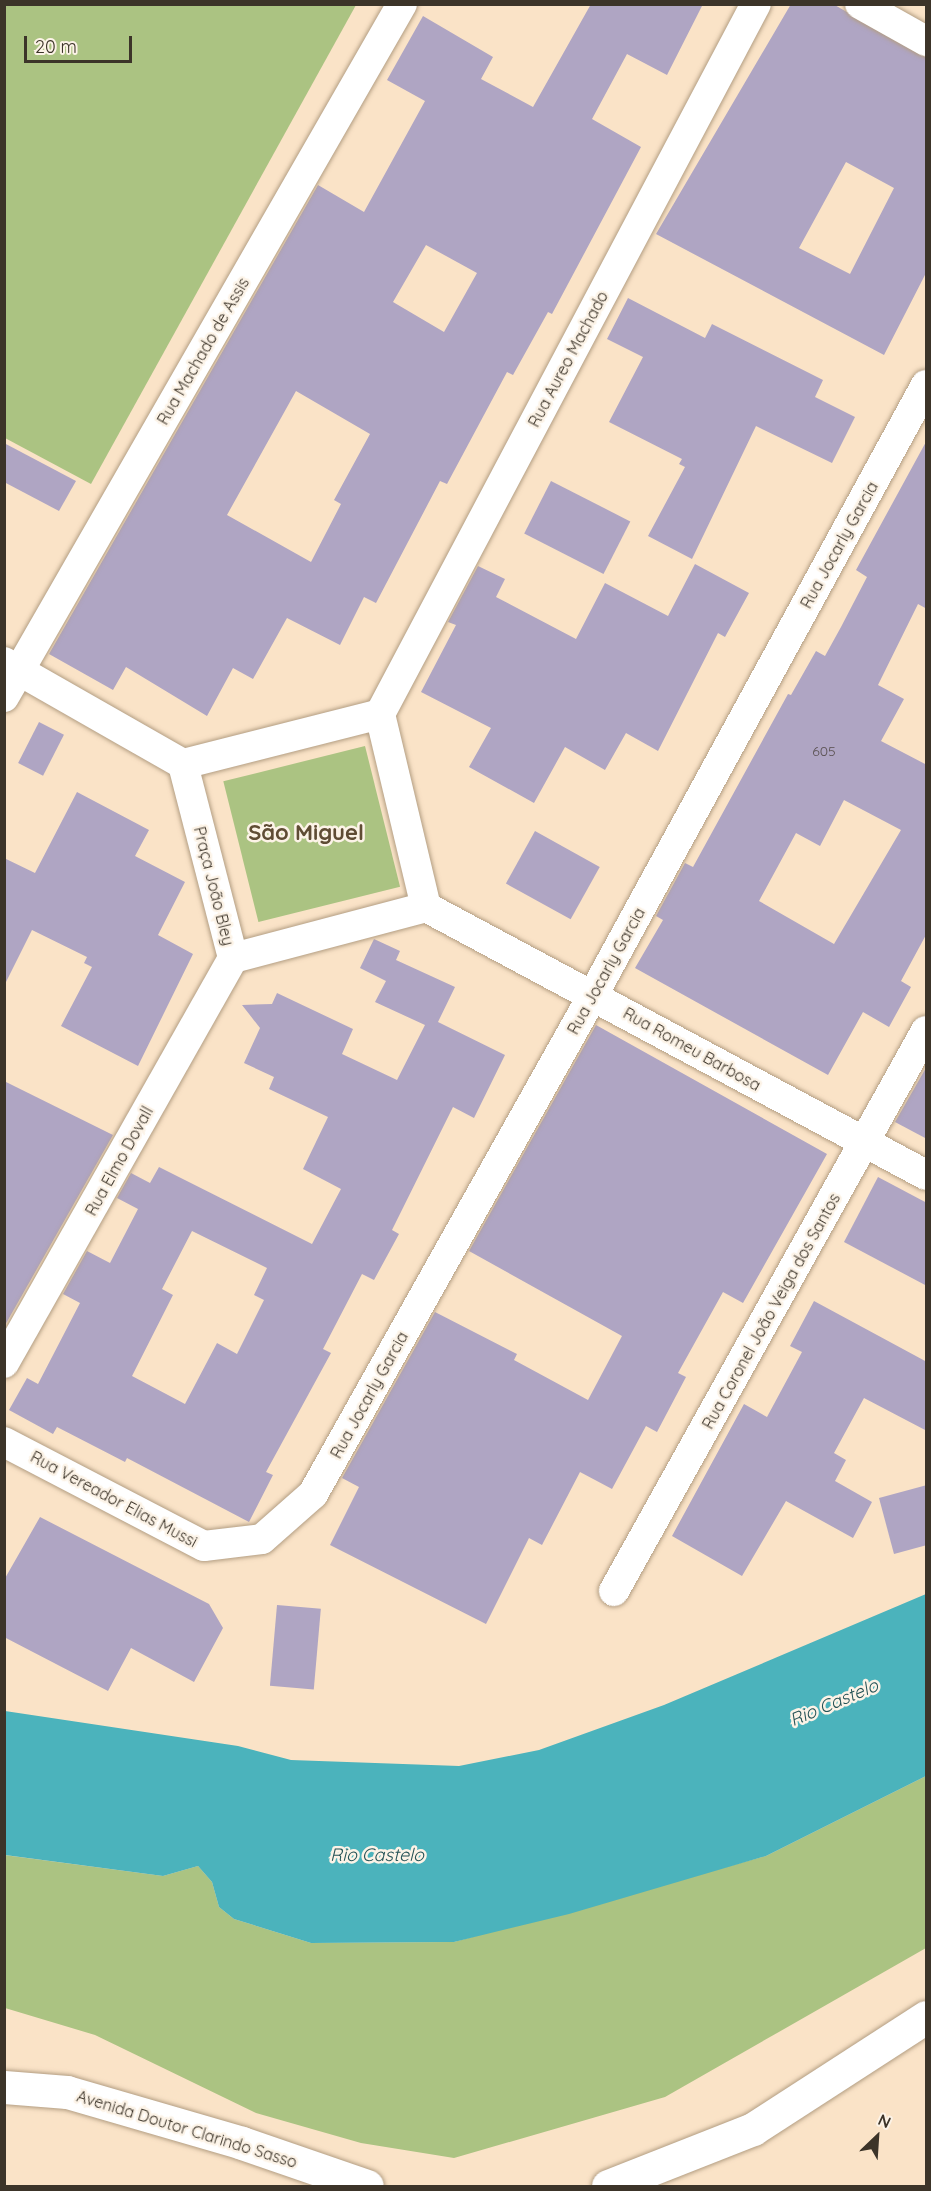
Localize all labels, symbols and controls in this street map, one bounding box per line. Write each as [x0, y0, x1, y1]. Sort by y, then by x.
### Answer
scale bar [27, 24, 135, 62]
text: 20 m [35, 35, 77, 58]
street label: Rua Machado de Assis [153, 274, 253, 428]
street label: Rua Aureo Machado [524, 288, 612, 430]
street label: Rua Jocarly Garcia [796, 478, 882, 612]
house number: 605 [812, 743, 836, 759]
district label: São Miguel [248, 820, 364, 846]
street label: Praça João Bley [190, 824, 238, 948]
street label: Rua Jocarly Garcia [563, 904, 649, 1038]
street label: Rua Romeu Barbosa [620, 1003, 764, 1095]
street label: Rua Elmo Dovall [81, 1103, 157, 1219]
street label: Rua Coronel João Veiga dos Santos [698, 1190, 844, 1432]
street label: Rua Jocarly Garcia [326, 1328, 412, 1462]
street label: Rua Vereador Elias Mussi [27, 1447, 201, 1551]
water label: Rio Castelo [787, 1675, 881, 1731]
water label: Rio Castelo [330, 1844, 424, 1866]
street label: Avenida Doutor Clarindo Sasso [74, 2086, 300, 2172]
north arrow [847, 2107, 907, 2167]
text: N [875, 2109, 894, 2132]

